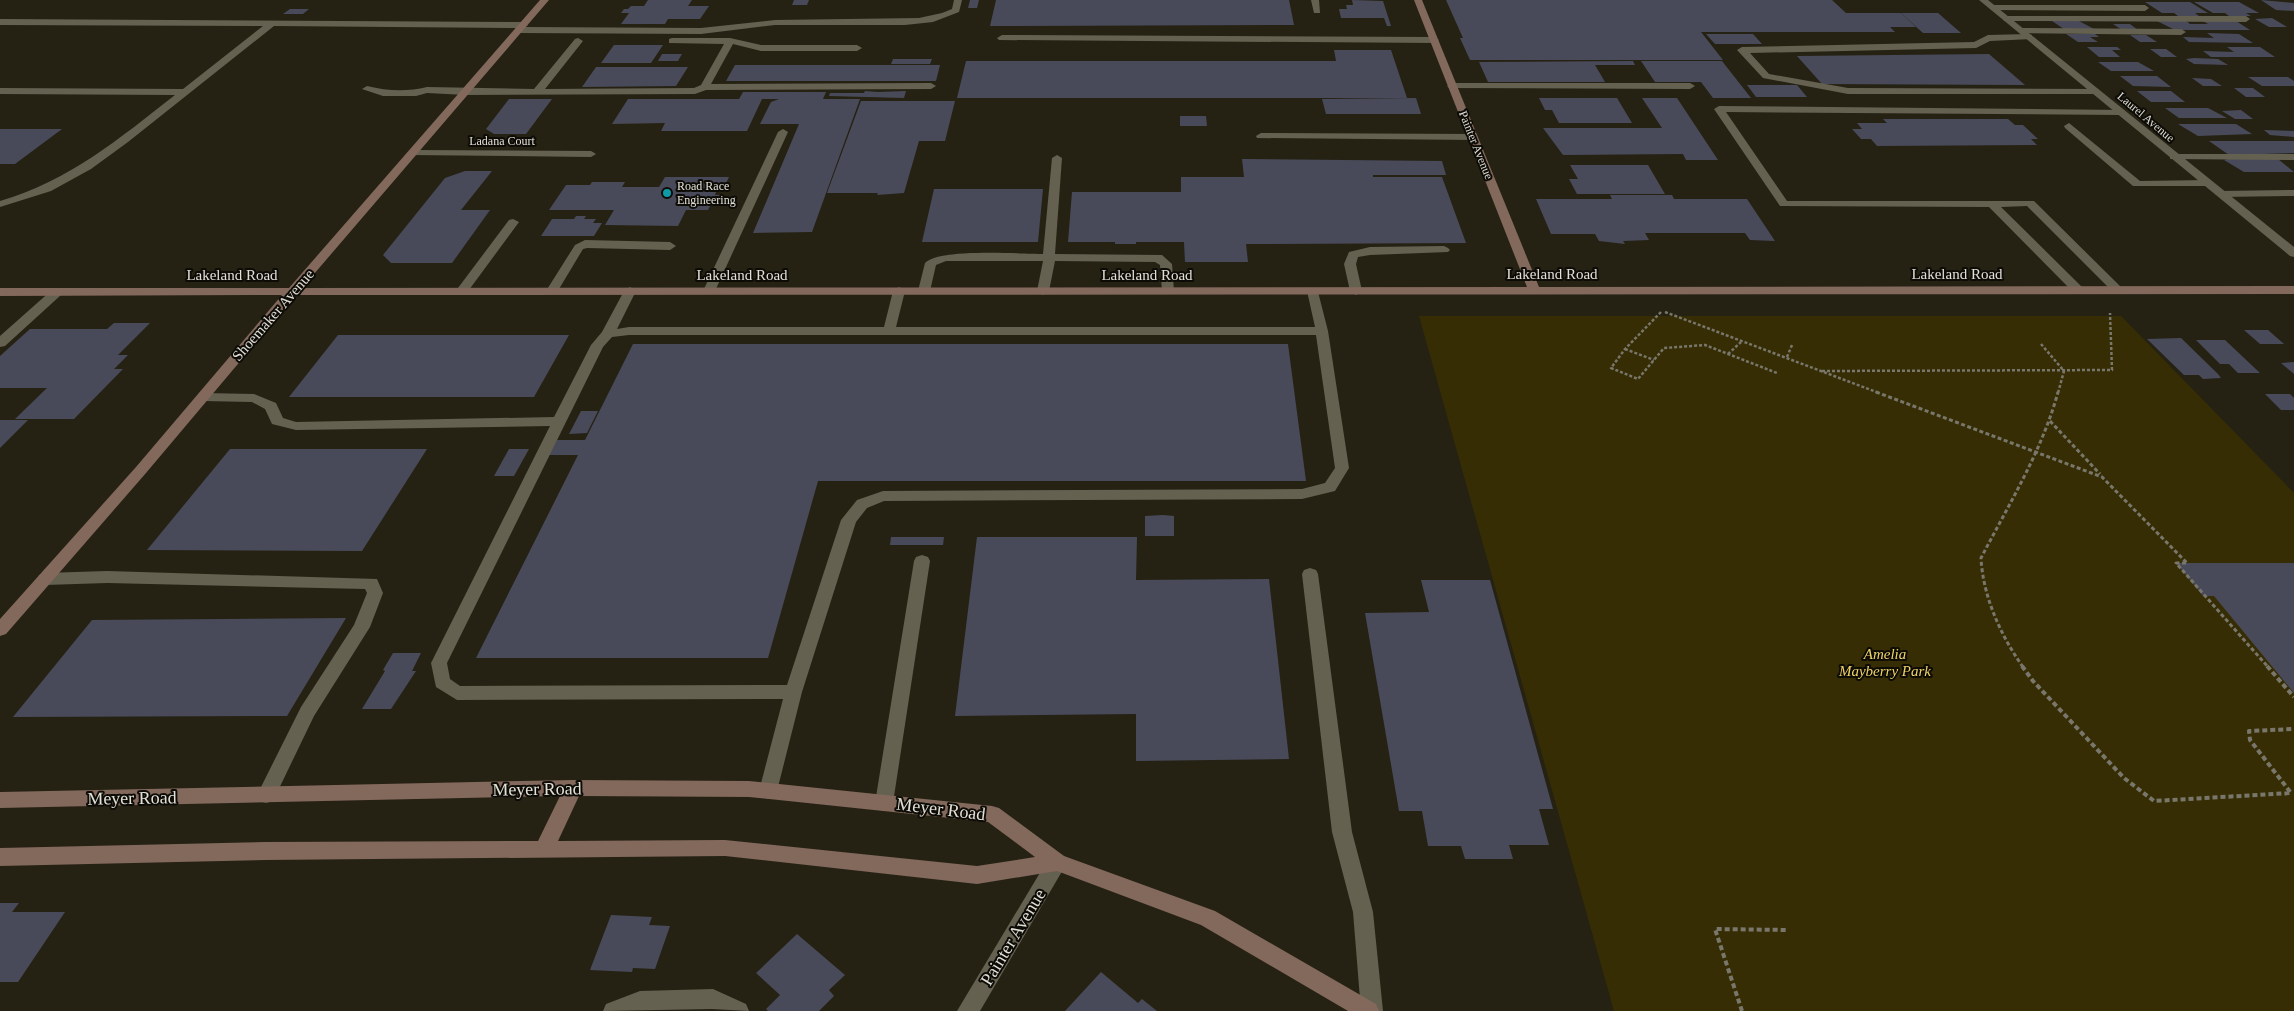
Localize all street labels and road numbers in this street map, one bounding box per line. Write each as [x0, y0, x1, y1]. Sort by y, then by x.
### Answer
street label: Laurel Avenue [2115, 89, 2177, 145]
street label: Painter Avenue [1456, 109, 1496, 181]
street label: Ladana Court [469, 134, 535, 148]
street label: Shoemaker Avenue [229, 266, 317, 364]
street label: Lakeland Road [1506, 266, 1598, 282]
street label: Lakeland Road [1911, 266, 2003, 282]
street label: Lakeland Road [186, 267, 278, 283]
street label: Lakeland Road [696, 267, 788, 283]
street label: Lakeland Road [1101, 267, 1193, 283]
street label: Meyer Road [492, 778, 582, 800]
street label: Meyer Road [87, 787, 177, 809]
street label: Meyer Road [895, 794, 987, 824]
street label: Painter Avenue [976, 885, 1050, 989]

